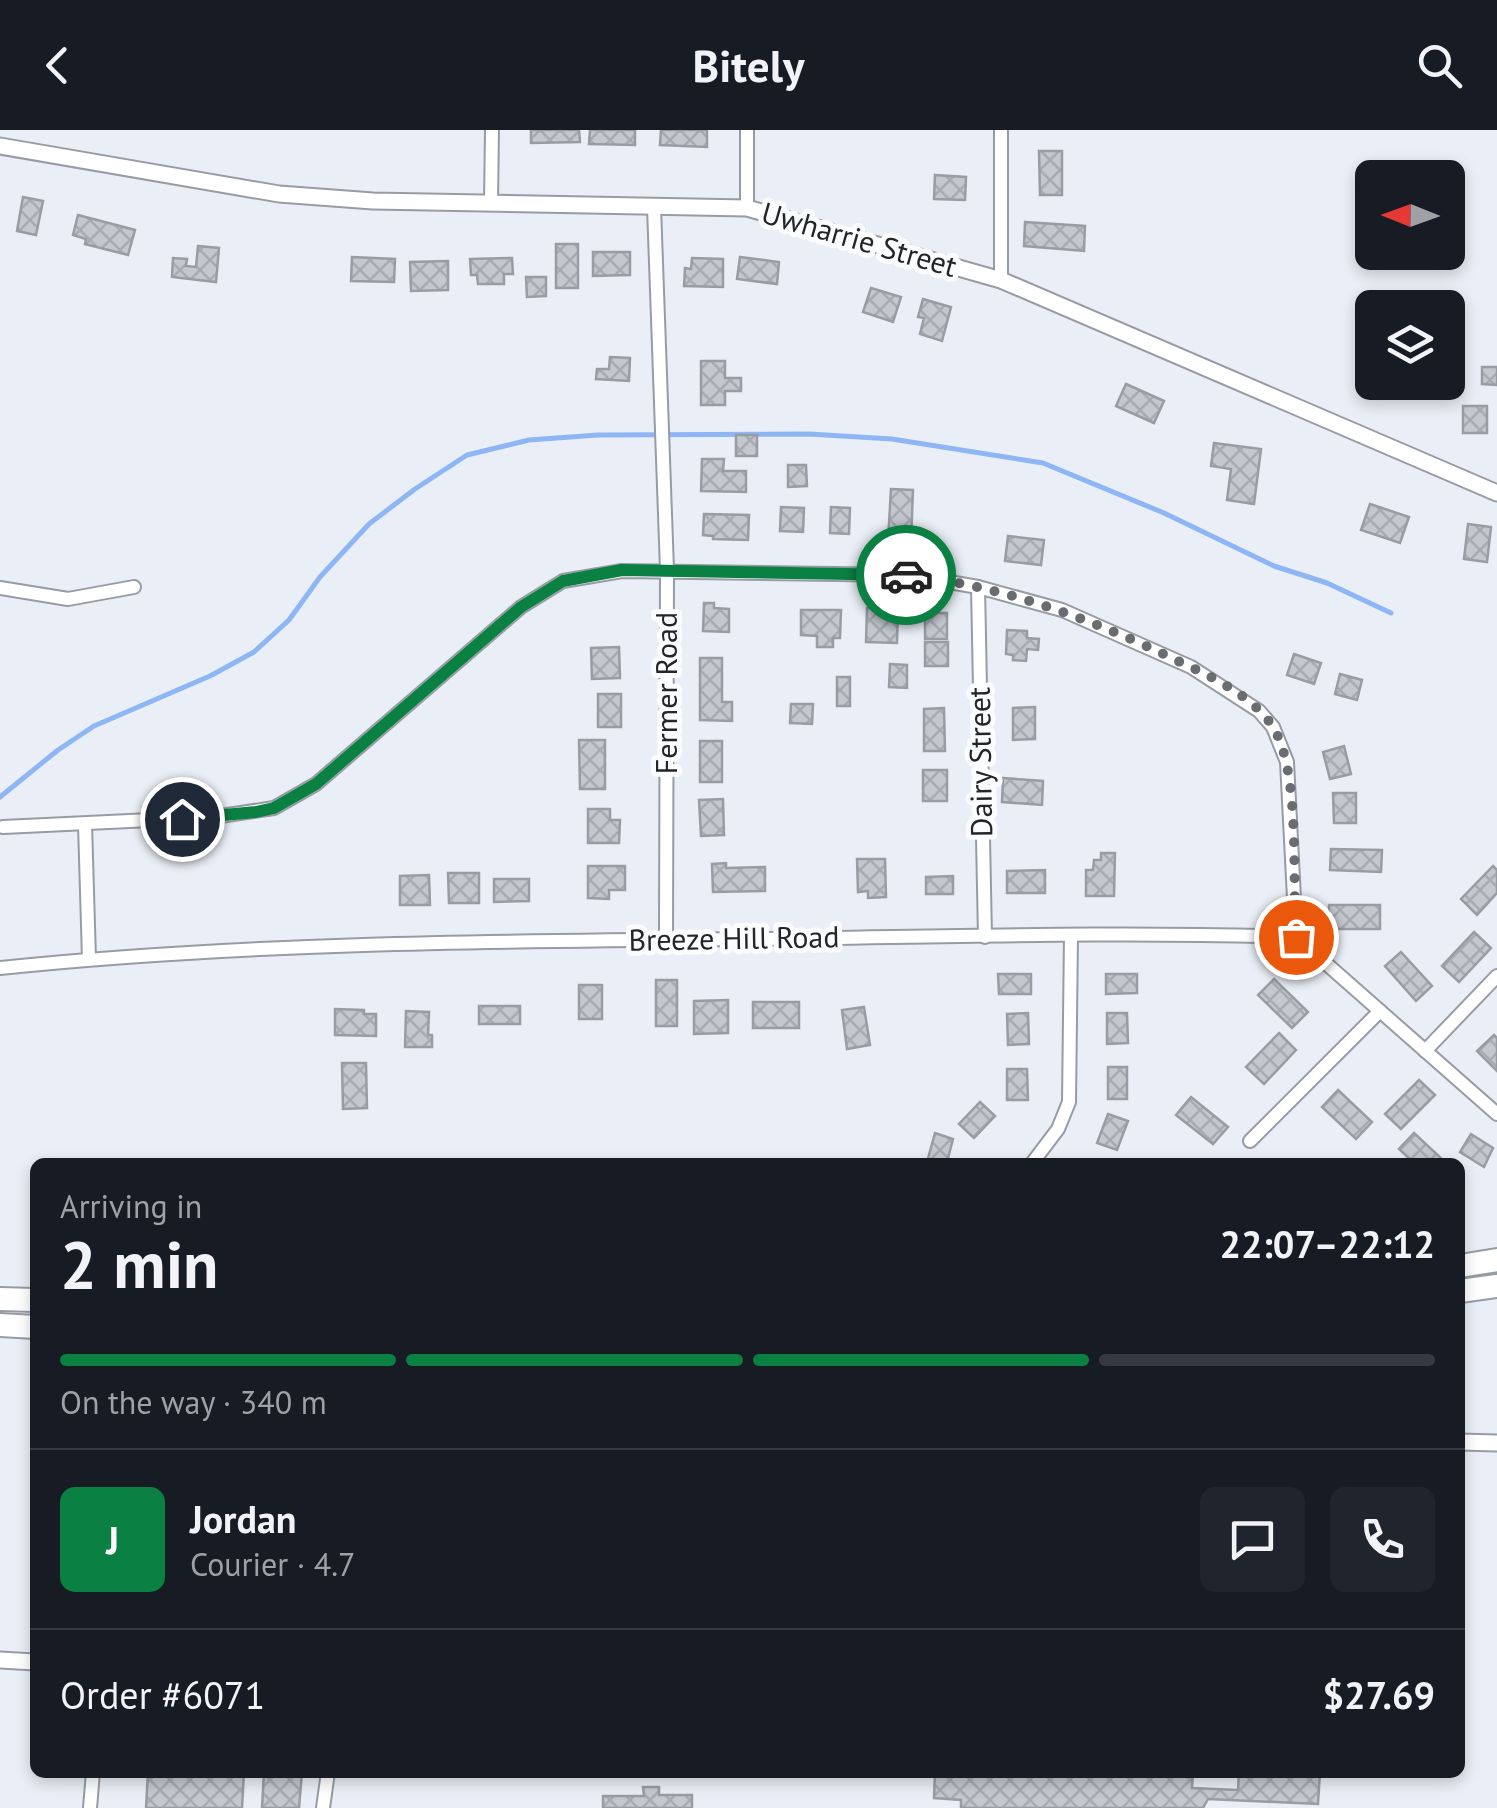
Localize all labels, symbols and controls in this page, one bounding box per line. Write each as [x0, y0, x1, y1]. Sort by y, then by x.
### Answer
text: Bitely [693, 36, 804, 94]
icon: back [30, 38, 85, 93]
icon: search [1412, 38, 1467, 93]
north arrow [1355, 160, 1465, 270]
map controls [1355, 160, 1465, 400]
street label: Uwharrie Street [757, 192, 962, 285]
button: layers [1355, 290, 1465, 400]
courier [856, 525, 956, 625]
icon: car [879, 548, 934, 603]
street label: Fermer Road [646, 612, 685, 774]
street label: Dairy Street [959, 687, 1000, 837]
pin [140, 777, 225, 862]
icon: home [155, 792, 210, 847]
pin [1254, 895, 1339, 980]
icon: bag [1269, 910, 1324, 965]
street label: Breeze Hill Road [628, 916, 840, 959]
text: Arriving in [60, 1185, 202, 1227]
text: 22:07–22:12 [1220, 1219, 1435, 1268]
text: 2 min [60, 1222, 219, 1306]
text: On the way · 340 m [60, 1381, 327, 1423]
button: chat [1200, 1487, 1305, 1592]
button: phone [1330, 1487, 1435, 1592]
text: Jordan [190, 1494, 296, 1543]
text: J [106, 1515, 119, 1564]
text: Courier · 4.7 [190, 1543, 356, 1585]
text: Order #6071 [60, 1670, 265, 1719]
text: $27.69 [1322, 1670, 1435, 1719]

